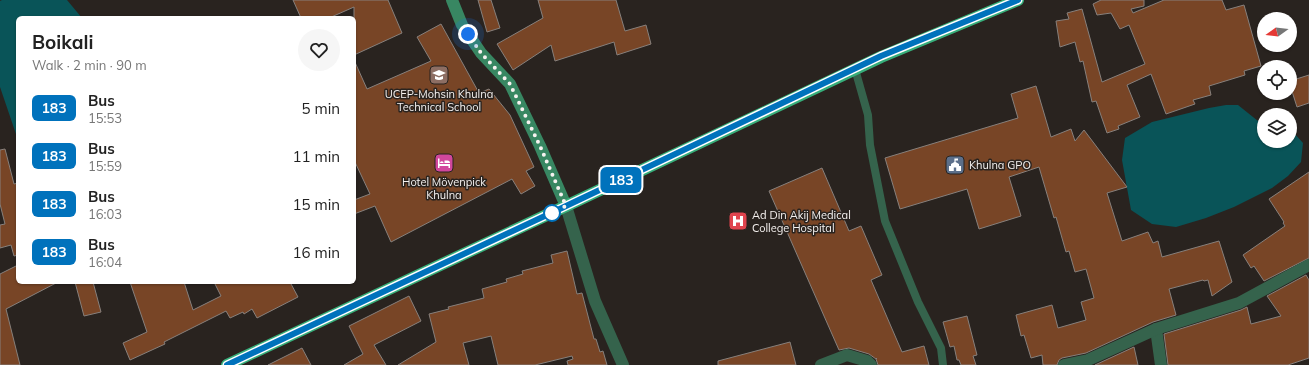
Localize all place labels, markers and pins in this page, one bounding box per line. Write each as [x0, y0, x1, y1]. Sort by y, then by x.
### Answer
school or university icon: UCEP-Mohsin Khulna Technical School [428, 64, 450, 86]
place label: UCEP-Mohsin Khulna Technical School [385, 87, 493, 114]
hotel icon: Hotel Mövenpick Khulna [433, 152, 455, 174]
public building icon: Khulna GPO [944, 154, 966, 176]
place label: Khulna GPO [969, 158, 1031, 172]
place label: Hotel Mövenpick Khulna [402, 175, 486, 202]
unlabelled marker [543, 204, 561, 222]
place label: Ad Din Akij Medical College Hospital [752, 208, 851, 235]
hospital icon: Ad Din Akij Medical College Hospital [727, 210, 749, 232]

